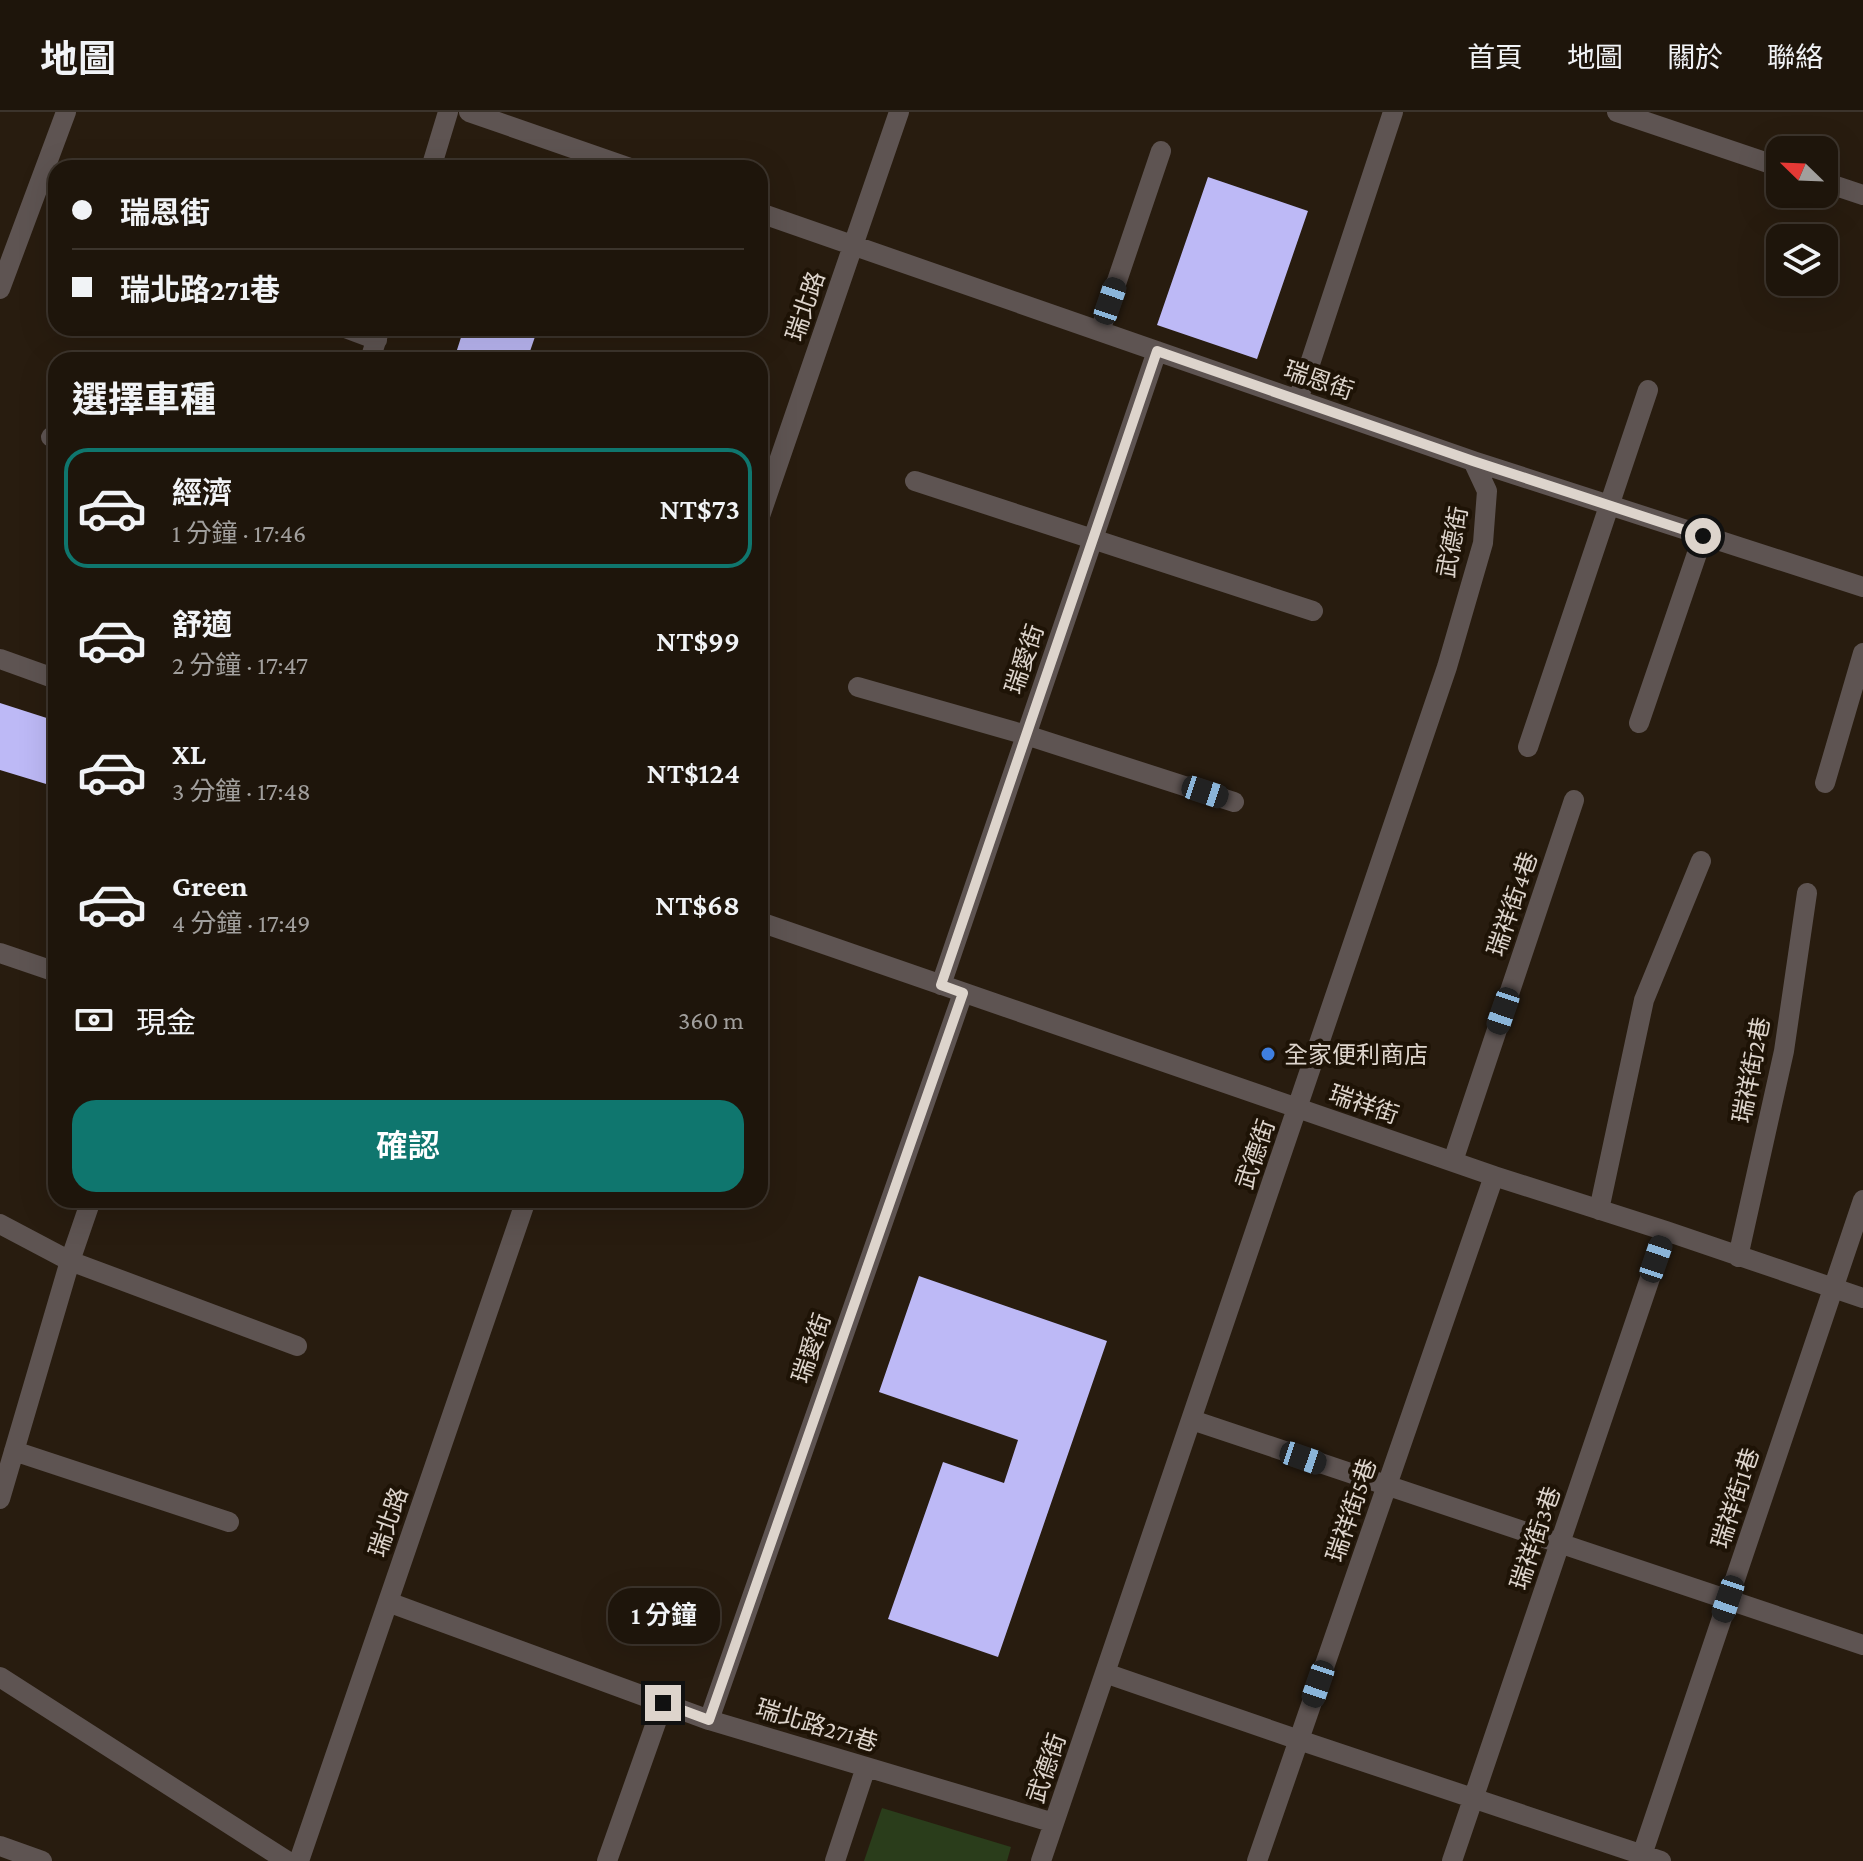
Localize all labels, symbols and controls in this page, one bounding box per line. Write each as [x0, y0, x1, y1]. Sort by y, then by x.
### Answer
text: 地圖 [40, 38, 116, 80]
text: 首頁 [1467, 42, 1523, 73]
text: 地圖 [1567, 42, 1623, 73]
text: 關於 [1667, 42, 1723, 73]
text: 聯絡 [1767, 42, 1823, 73]
north arrow [1766, 136, 1838, 208]
map controls [1766, 136, 1838, 296]
text: 瑞恩街 [120, 196, 210, 229]
button: layers [1766, 224, 1838, 296]
street label: 瑞北路 [781, 268, 829, 344]
text: 瑞北路271巷 [120, 273, 280, 306]
car [1091, 274, 1129, 328]
street label: 瑞恩街 [1281, 356, 1357, 404]
text: 選擇車種 [72, 380, 216, 420]
icon: car [76, 472, 148, 544]
text: 經濟 [172, 476, 232, 509]
text: NT$73 [660, 492, 740, 525]
street label: 武德街 [1432, 504, 1472, 580]
route start [1685, 518, 1721, 554]
text: 1 分鐘 · 17:46 [172, 519, 306, 548]
icon: car [76, 604, 148, 676]
text: 舒適 [172, 608, 232, 641]
street label: 瑞愛街 [1000, 621, 1048, 697]
text: NT$99 [656, 624, 740, 657]
text: 2 分鐘 · 17:47 [172, 651, 308, 680]
icon: car [76, 736, 148, 808]
text: XL [172, 737, 206, 770]
text: NT$124 [647, 756, 740, 789]
car [1178, 773, 1232, 811]
text: 3 分鐘 · 17:48 [172, 777, 311, 806]
street label: 瑞祥街4巷 [1482, 848, 1542, 960]
icon: car [76, 868, 148, 940]
text: Green [172, 869, 248, 902]
text: NT$68 [655, 888, 740, 921]
text: 4 分鐘 · 17:49 [172, 909, 311, 938]
car [1484, 984, 1522, 1038]
icon: cash [72, 998, 116, 1042]
text: 現金 [136, 1006, 196, 1039]
text: 360 m [678, 1006, 744, 1035]
street label: 瑞祥街2巷 [1727, 1015, 1775, 1125]
place label: 全家便利商店 [1284, 1041, 1428, 1068]
marker: 全家便利商店 [1259, 1045, 1277, 1063]
street label: 瑞祥街 [1326, 1080, 1402, 1128]
button: 確認 [72, 1100, 744, 1192]
street label: 武德街 [1231, 1116, 1279, 1192]
car [1637, 1232, 1675, 1286]
street label: 瑞愛街 [787, 1310, 835, 1386]
car [1276, 1439, 1330, 1477]
street label: 瑞祥街1巷 [1706, 1444, 1764, 1552]
street label: 瑞祥街5巷 [1321, 1455, 1381, 1565]
street label: 瑞祥街3巷 [1505, 1483, 1565, 1593]
street label: 瑞北路 [364, 1484, 412, 1560]
car [1709, 1572, 1747, 1626]
callout: 1 分鐘 [607, 1587, 719, 1643]
text: 1 分鐘 [631, 1601, 697, 1630]
car [1299, 1657, 1337, 1711]
route end [645, 1685, 681, 1721]
street label: 瑞北路271巷 [753, 1694, 881, 1756]
street label: 武德街 [1022, 1730, 1070, 1806]

